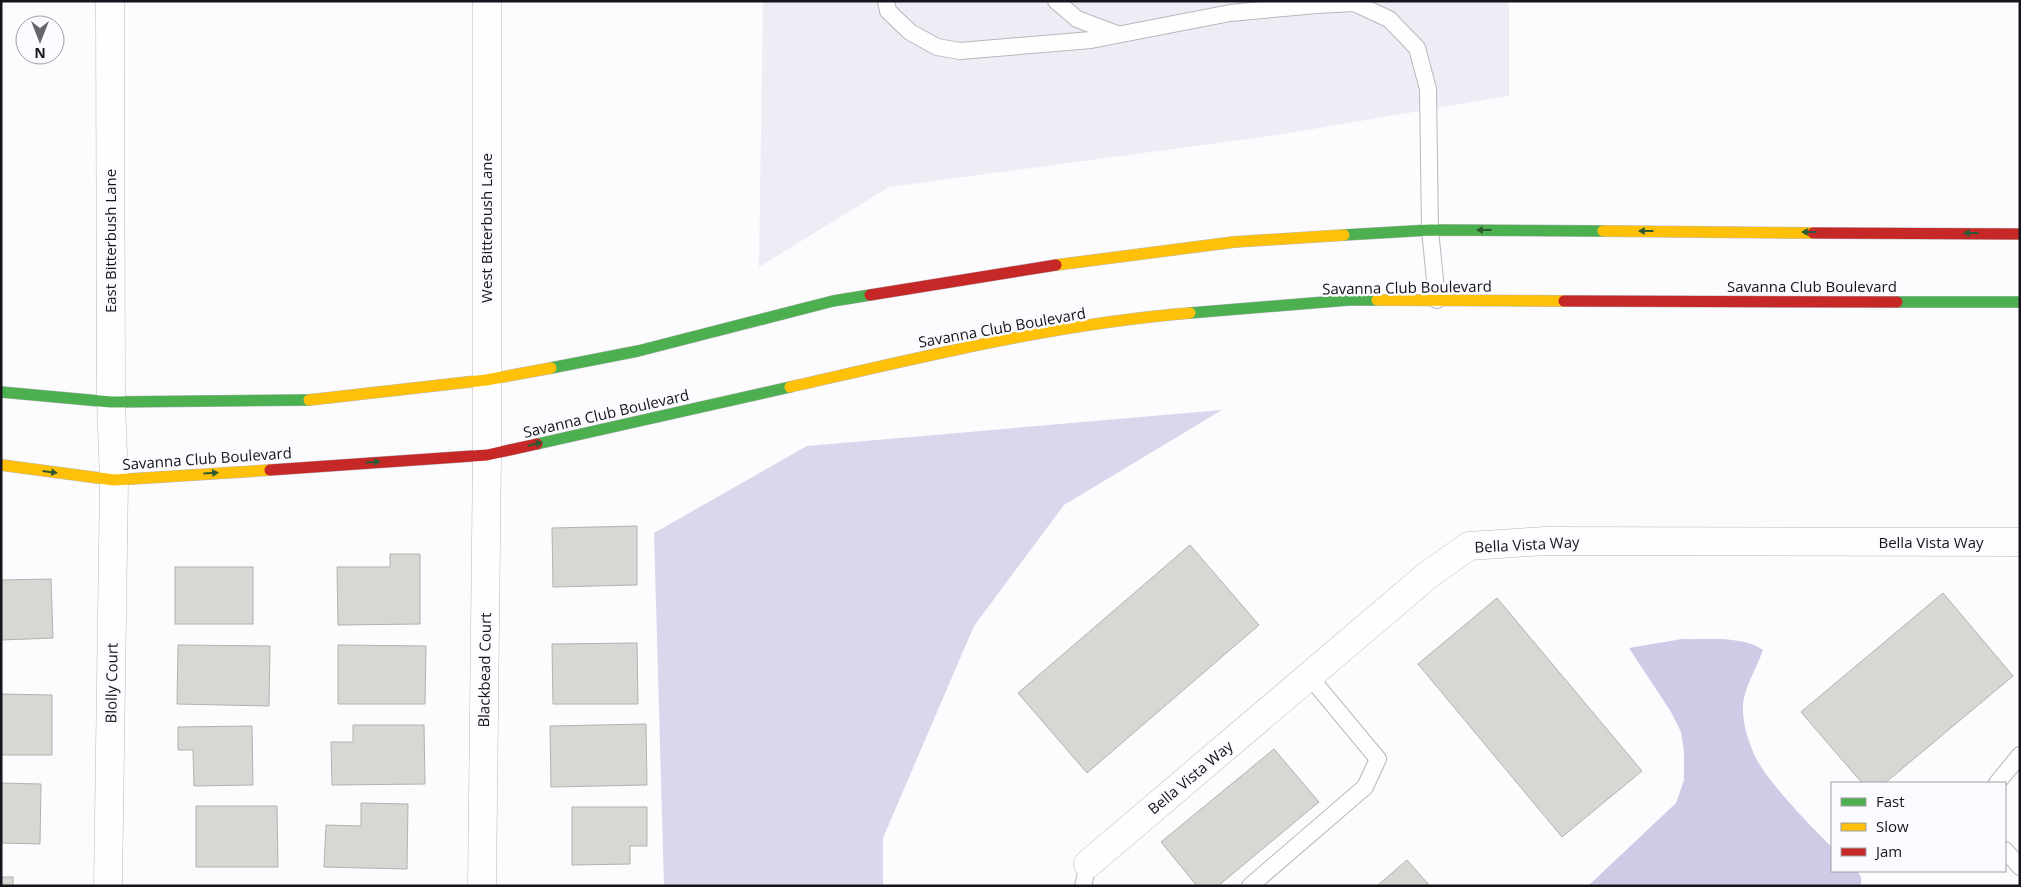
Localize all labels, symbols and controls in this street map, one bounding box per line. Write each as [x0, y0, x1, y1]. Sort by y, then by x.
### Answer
north arrow [15, 15, 65, 65]
text: N [34, 44, 46, 63]
street label: West Bitterbush Lane [476, 153, 496, 303]
street label: East Bitterbush Lane [100, 169, 120, 313]
one-way arrow [1475, 226, 1491, 234]
one-way arrow [1638, 227, 1654, 235]
one-way arrow [1800, 228, 1816, 236]
one-way arrow [1963, 229, 1979, 237]
street label: Savanna Club Boulevard [1322, 276, 1492, 298]
street label: Savanna Club Boulevard [1727, 276, 1897, 296]
street label: Savanna Club Boulevard [917, 302, 1087, 352]
street label: Savanna Club Boulevard [521, 384, 691, 442]
one-way arrow [527, 440, 542, 448]
street label: Savanna Club Boulevard [122, 442, 292, 474]
one-way arrow [366, 457, 382, 465]
one-way arrow [42, 468, 58, 476]
one-way arrow [204, 468, 220, 476]
street label: Bella Vista Way [1474, 531, 1580, 557]
street label: Bella Vista Way [1878, 532, 1984, 552]
street label: Blackbead Court [473, 612, 495, 728]
street label: Blolly Court [100, 643, 122, 723]
street label: Bella Vista Way [1143, 735, 1237, 818]
legend [1831, 782, 2006, 872]
text: Fast [1876, 791, 1905, 811]
text: Slow [1876, 816, 1909, 836]
text: Jam [1874, 841, 1902, 861]

